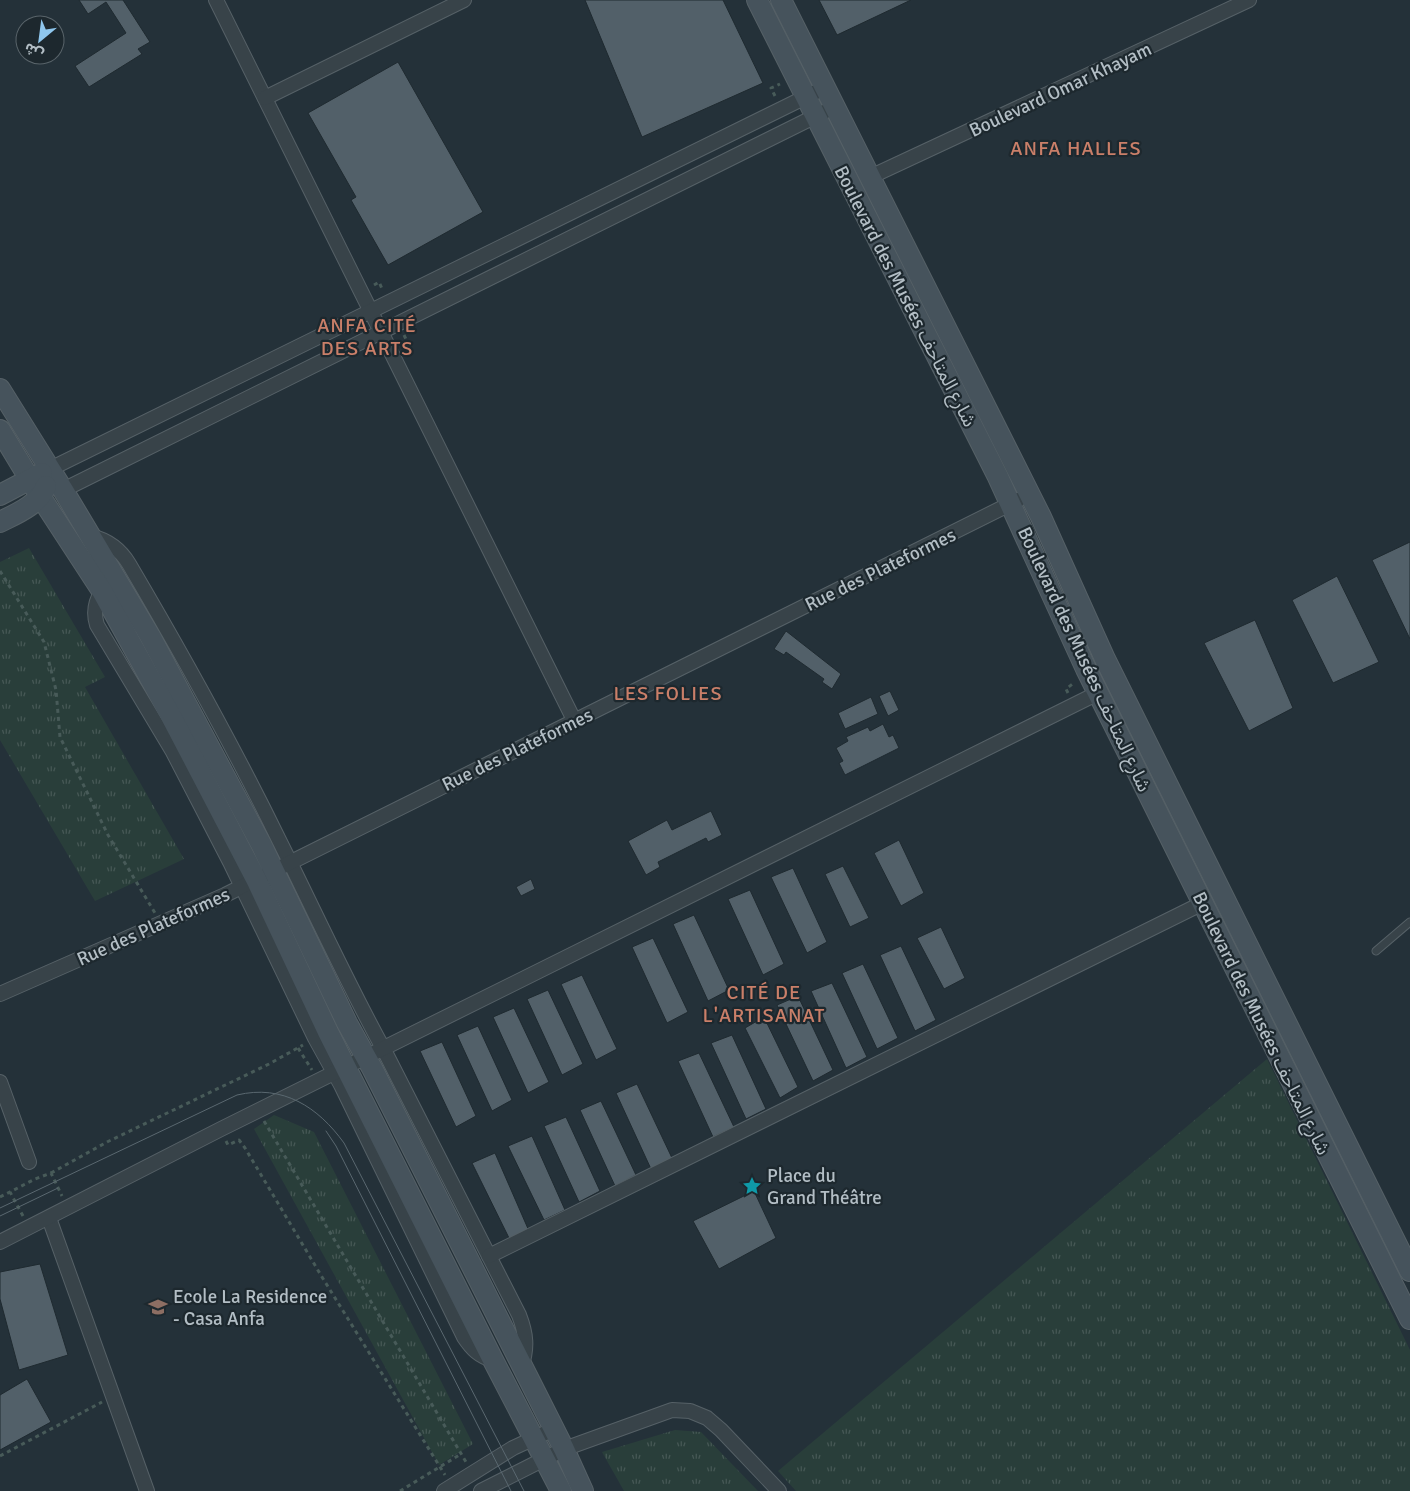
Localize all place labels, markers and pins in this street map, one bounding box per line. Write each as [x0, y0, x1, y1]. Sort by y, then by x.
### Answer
place label: Place du Grand Théâtre [767, 1164, 882, 1210]
place icon: Place du Grand Théâtre [741, 1175, 763, 1197]
place label: Ecole La Residence - Casa Anfa [173, 1285, 327, 1331]
school or university icon: Ecole La Residence - Casa Anfa [147, 1296, 169, 1318]

